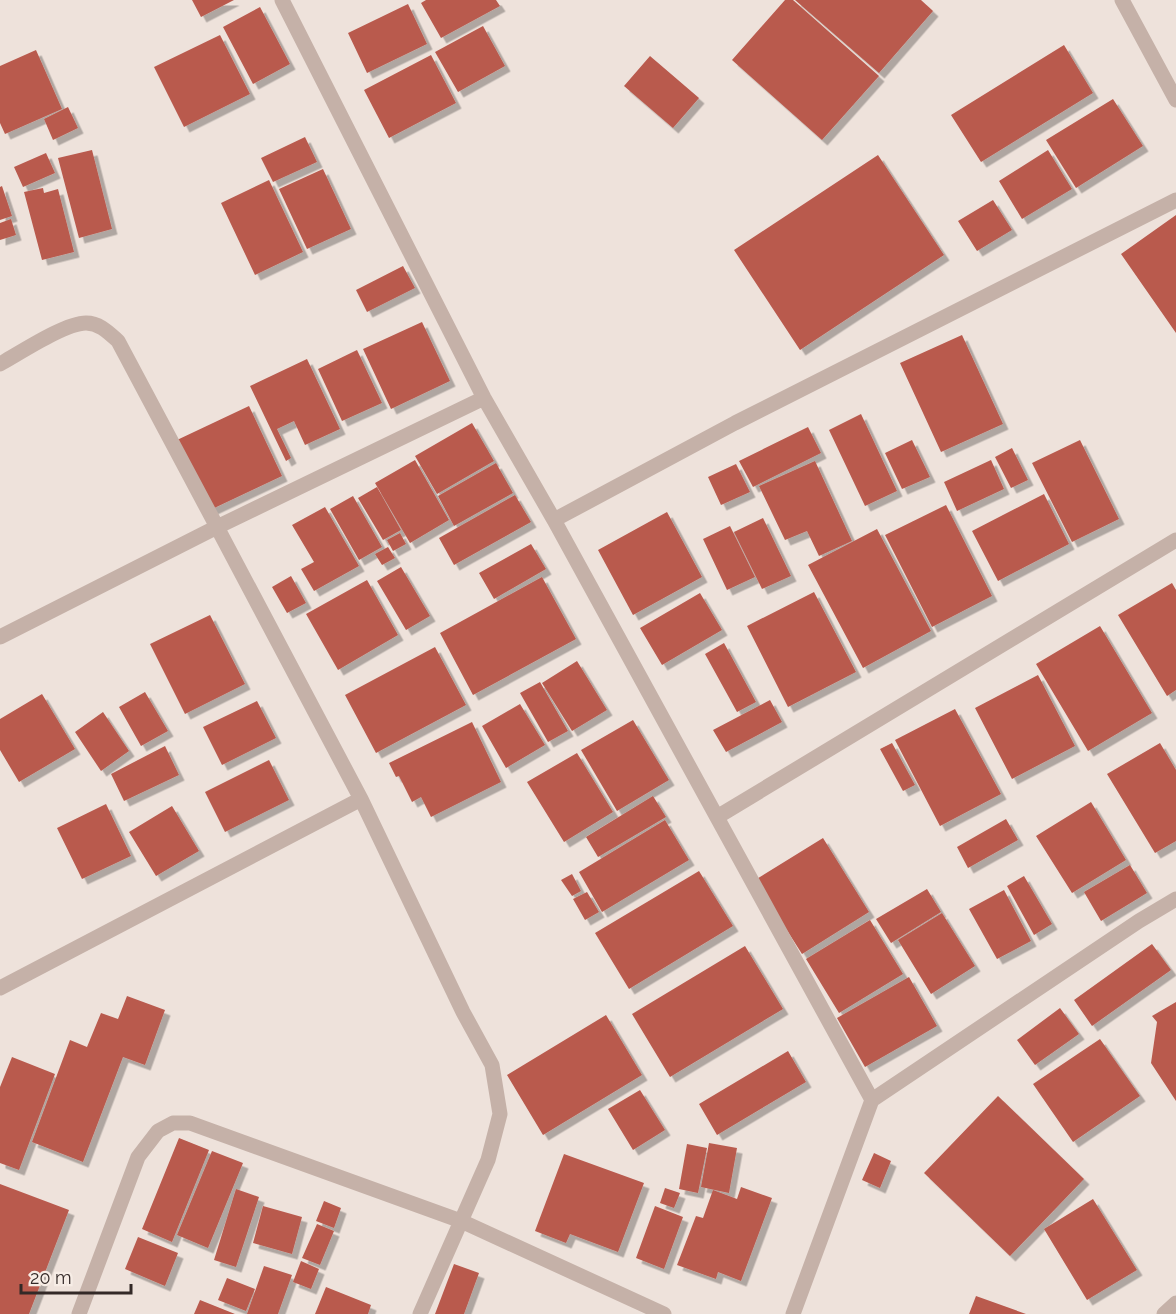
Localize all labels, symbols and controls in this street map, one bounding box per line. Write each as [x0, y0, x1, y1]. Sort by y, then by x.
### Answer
scale bar [21, 1257, 130, 1295]
text: 20 m [30, 1267, 72, 1288]

